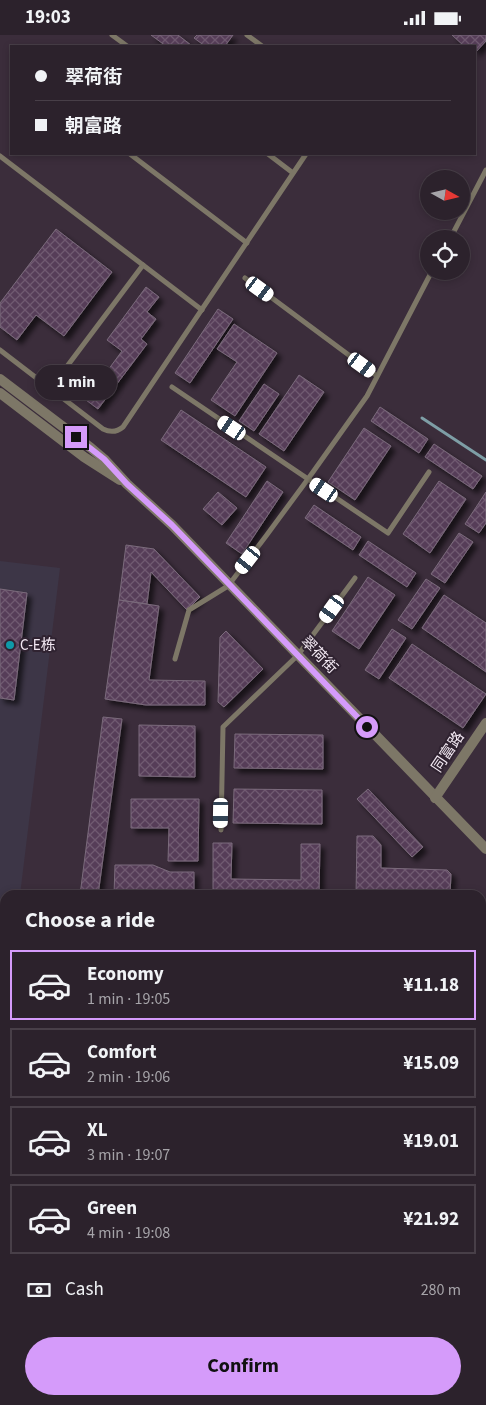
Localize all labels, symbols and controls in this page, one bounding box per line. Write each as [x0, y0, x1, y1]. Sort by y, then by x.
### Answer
text: 19:03 [25, 4, 71, 31]
text: 翠荷街 [65, 64, 122, 91]
text: 朝富路 [65, 113, 122, 140]
north arrow [420, 170, 470, 220]
map controls [420, 170, 470, 280]
button: locate [420, 230, 470, 280]
car [243, 274, 276, 304]
car [345, 350, 378, 380]
callout: 1 min [35, 365, 117, 399]
text: 1 min [57, 371, 95, 393]
car [215, 413, 248, 443]
route end [65, 426, 87, 448]
car [307, 475, 340, 505]
car [232, 544, 263, 576]
car [317, 592, 346, 626]
street label: 翠荷街 [296, 632, 342, 678]
place label: C-E栋 [20, 635, 56, 656]
marker: C-E栋 [4, 639, 16, 651]
route start [356, 716, 378, 738]
street label: 同富路 [427, 727, 469, 777]
car [213, 798, 228, 828]
text: Choose a ride [25, 904, 155, 936]
text: Economy [87, 961, 164, 988]
icon: car [27, 963, 72, 1008]
text: ¥11.18 [403, 972, 459, 999]
text: 1 min · 19:05 [87, 988, 170, 1010]
text: Comfort [87, 1039, 157, 1066]
icon: car [27, 1041, 72, 1086]
text: ¥15.09 [403, 1050, 459, 1077]
text: 2 min · 19:06 [87, 1066, 170, 1088]
text: XL [87, 1117, 108, 1144]
icon: car [27, 1119, 72, 1164]
text: ¥19.01 [403, 1128, 459, 1155]
text: 3 min · 19:07 [87, 1144, 170, 1166]
text: Green [87, 1195, 137, 1222]
icon: car [27, 1197, 72, 1242]
text: ¥21.92 [403, 1206, 459, 1233]
text: 4 min · 19:08 [87, 1222, 170, 1244]
icon: cash [25, 1276, 53, 1304]
text: Cash [65, 1276, 104, 1303]
text: 280 m [421, 1279, 461, 1301]
button: Confirm [25, 1337, 461, 1395]

